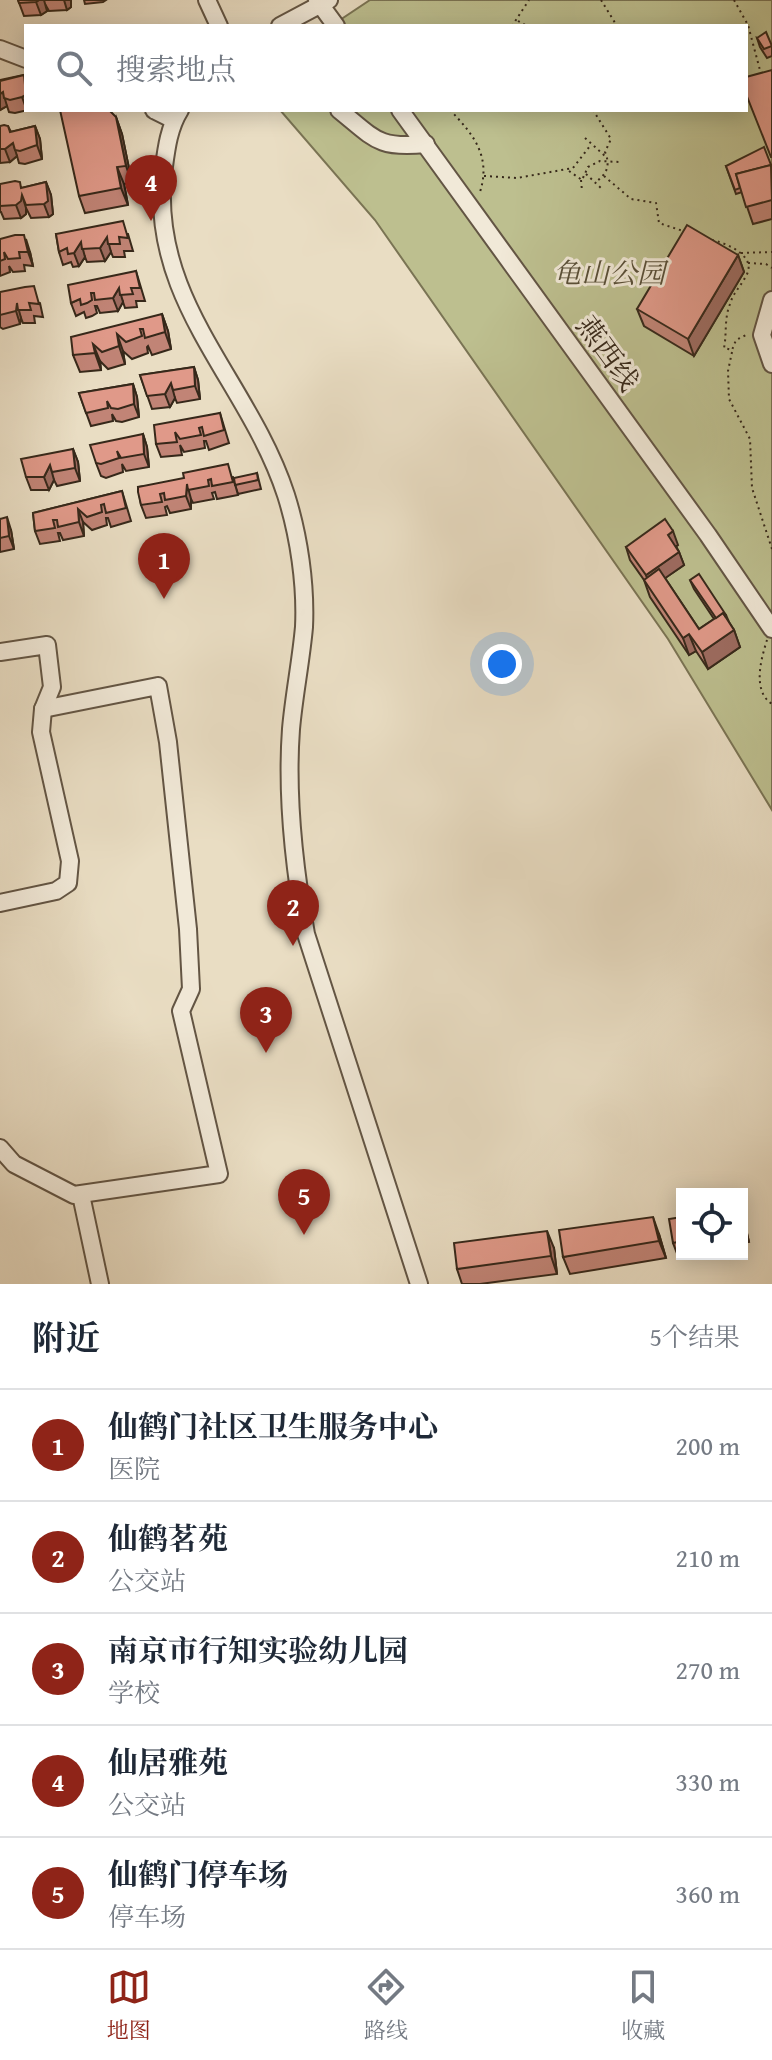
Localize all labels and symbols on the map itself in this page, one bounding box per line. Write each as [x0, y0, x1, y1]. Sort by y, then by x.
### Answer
pin: 4 [125, 155, 177, 221]
park label: 龟山公园 [553, 252, 669, 293]
street label: 燕西线 [567, 307, 650, 399]
pin: 1 [138, 533, 190, 599]
your location [482, 644, 522, 684]
pin: 2 [267, 880, 319, 946]
pin: 3 [240, 987, 292, 1053]
pin: 5 [278, 1169, 330, 1235]

